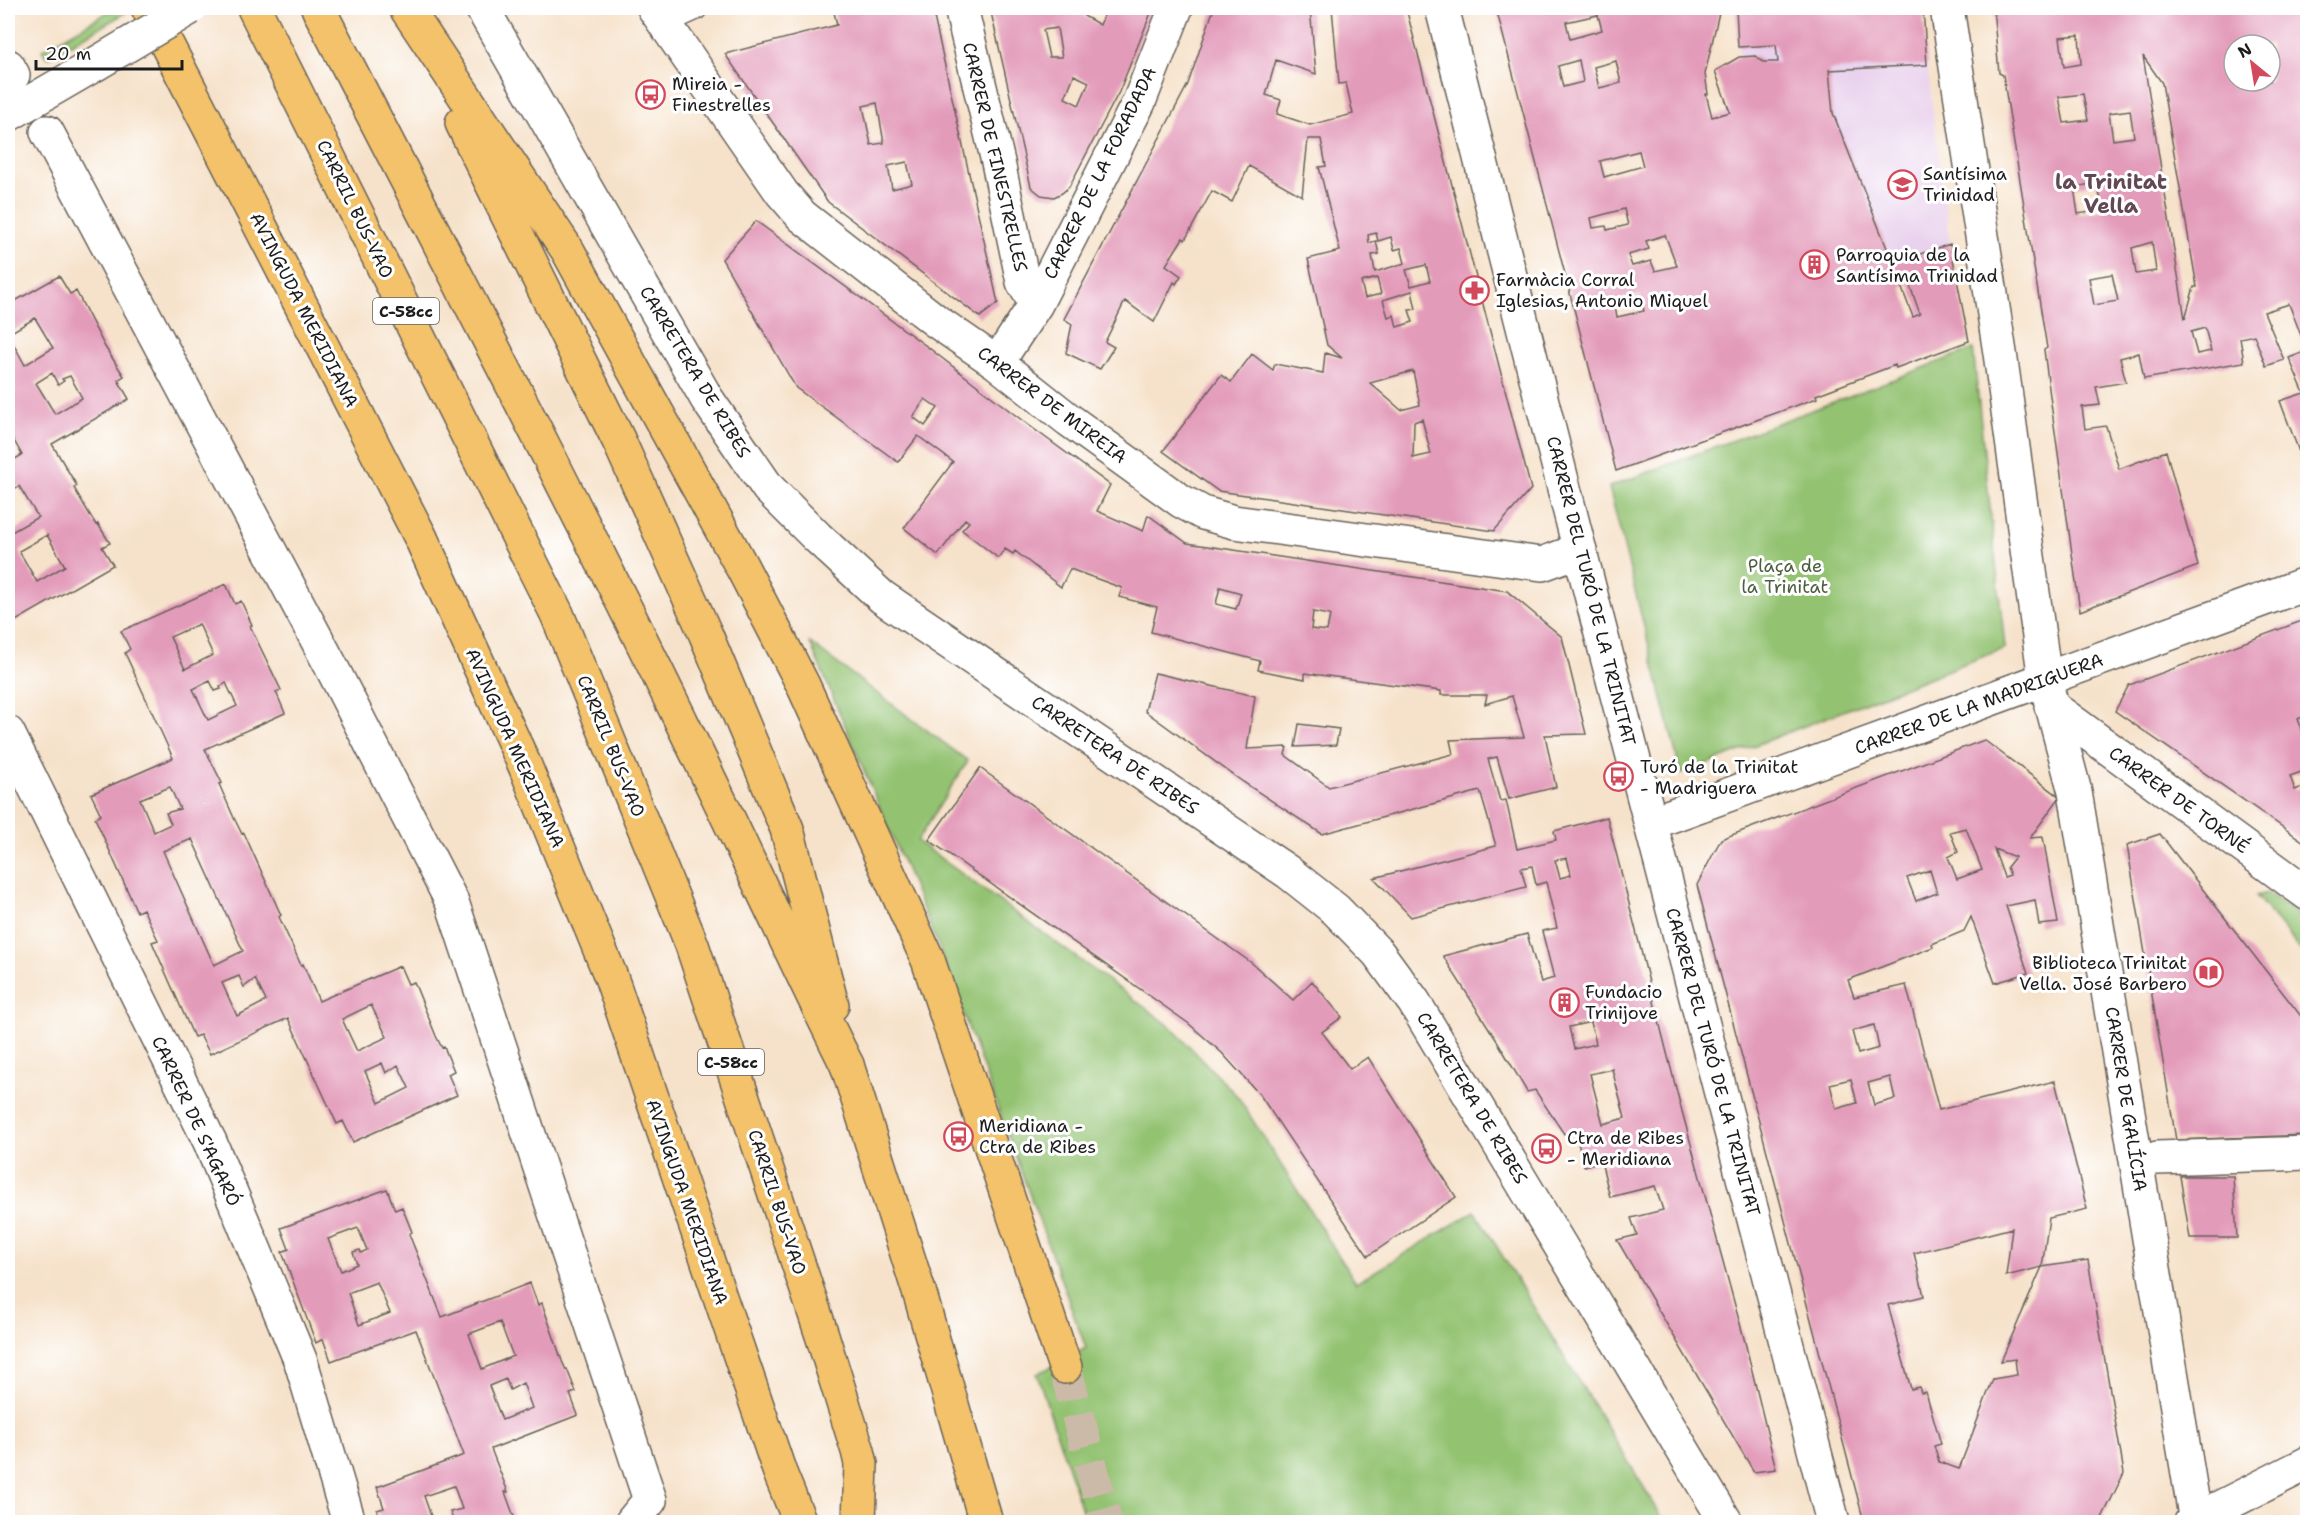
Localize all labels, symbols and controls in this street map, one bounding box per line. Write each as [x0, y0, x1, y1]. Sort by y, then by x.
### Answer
scale bar [36, 33, 182, 71]
north arrow [2222, 33, 2282, 93]
text: N [2234, 38, 2255, 63]
street label: CARRER DE FINESTRELLES [957, 40, 1033, 274]
text: 20 m [45, 42, 91, 66]
street label: CARRER DE LA FORADADA [1038, 63, 1162, 283]
place label: Mireia - Finestrelles [672, 72, 771, 117]
bus stop icon: Mireia - Finestrelles [635, 78, 667, 110]
street label: CARRIL BUS-VAO [311, 136, 399, 282]
place label: Santísima Trinidad [1923, 162, 2007, 207]
school or university icon: Santísima Trinidad [1886, 168, 1918, 200]
district label: la Trinitat Vella [2055, 168, 2167, 220]
street label: AVINGUDA MERIDIANA [244, 208, 364, 412]
place label: Parroquia de la Santísima Trinidad [1836, 243, 1998, 288]
building icon: Parroquia de la Santísima Trinidad [1799, 249, 1831, 281]
place label: Farmàcia Corral Iglesias, Antonio Miquel [1496, 268, 1708, 313]
pharmacy icon: Farmàcia Corral Iglesias, Antonio Miquel [1459, 274, 1491, 306]
street label: CARRETERA DE RIBES [634, 282, 756, 462]
road number: C-58cc [373, 298, 439, 324]
street label: CARRER DE MIREIA [973, 341, 1131, 469]
street label: CARRER DEL TURÓ DE LA TRINITAT [1541, 434, 1641, 748]
park label: Plaça de la Trinitat [1742, 554, 1829, 599]
street label: AVINGUDA MERIDIANA [460, 644, 570, 852]
street label: CARRER DE LA MADRIGUERA [1851, 648, 2107, 760]
street label: CARRIL BUS-VAO [572, 671, 650, 821]
street label: CARRETERA DE RIBES [1027, 690, 1203, 820]
street label: CARRER DE TORNÉ [2104, 741, 2254, 859]
place label: Turó de la Trinitat - Madriguera [1640, 755, 1799, 800]
bus stop icon: Turó de la Trinitat - Madriguera [1603, 761, 1635, 793]
street label: CARRER DEL TURÓ DE LA TRINITAT [1660, 905, 1766, 1219]
place label: Biblioteca Trinitat Vella. José Barbero [2019, 951, 2187, 996]
library icon: Biblioteca Trinitat Vella. José Barbero [2192, 957, 2224, 989]
place label: Fundacio Trinijove [1585, 980, 1663, 1025]
building icon: Fundacio Trinijove [1548, 986, 1580, 1018]
street label: CARRER DE GALÍCIA [2100, 1005, 2152, 1193]
street label: CARRETERA DE RIBES [1411, 1008, 1533, 1188]
street label: CARRER DE S'AGARÓ [146, 1032, 246, 1210]
road number: C-58cc [698, 1049, 764, 1075]
street label: AVINGUDA MERIDIANA [640, 1096, 734, 1308]
place label: Meridiana - Ctra de Ribes [979, 1114, 1096, 1159]
bus stop icon: Meridiana - Ctra de Ribes [942, 1120, 974, 1152]
street label: CARRIL BUS-VAO [742, 1126, 812, 1278]
place label: Ctra de Ribes - Meridiana [1567, 1126, 1684, 1171]
bus stop icon: Ctra de Ribes - Meridiana [1530, 1132, 1562, 1164]

